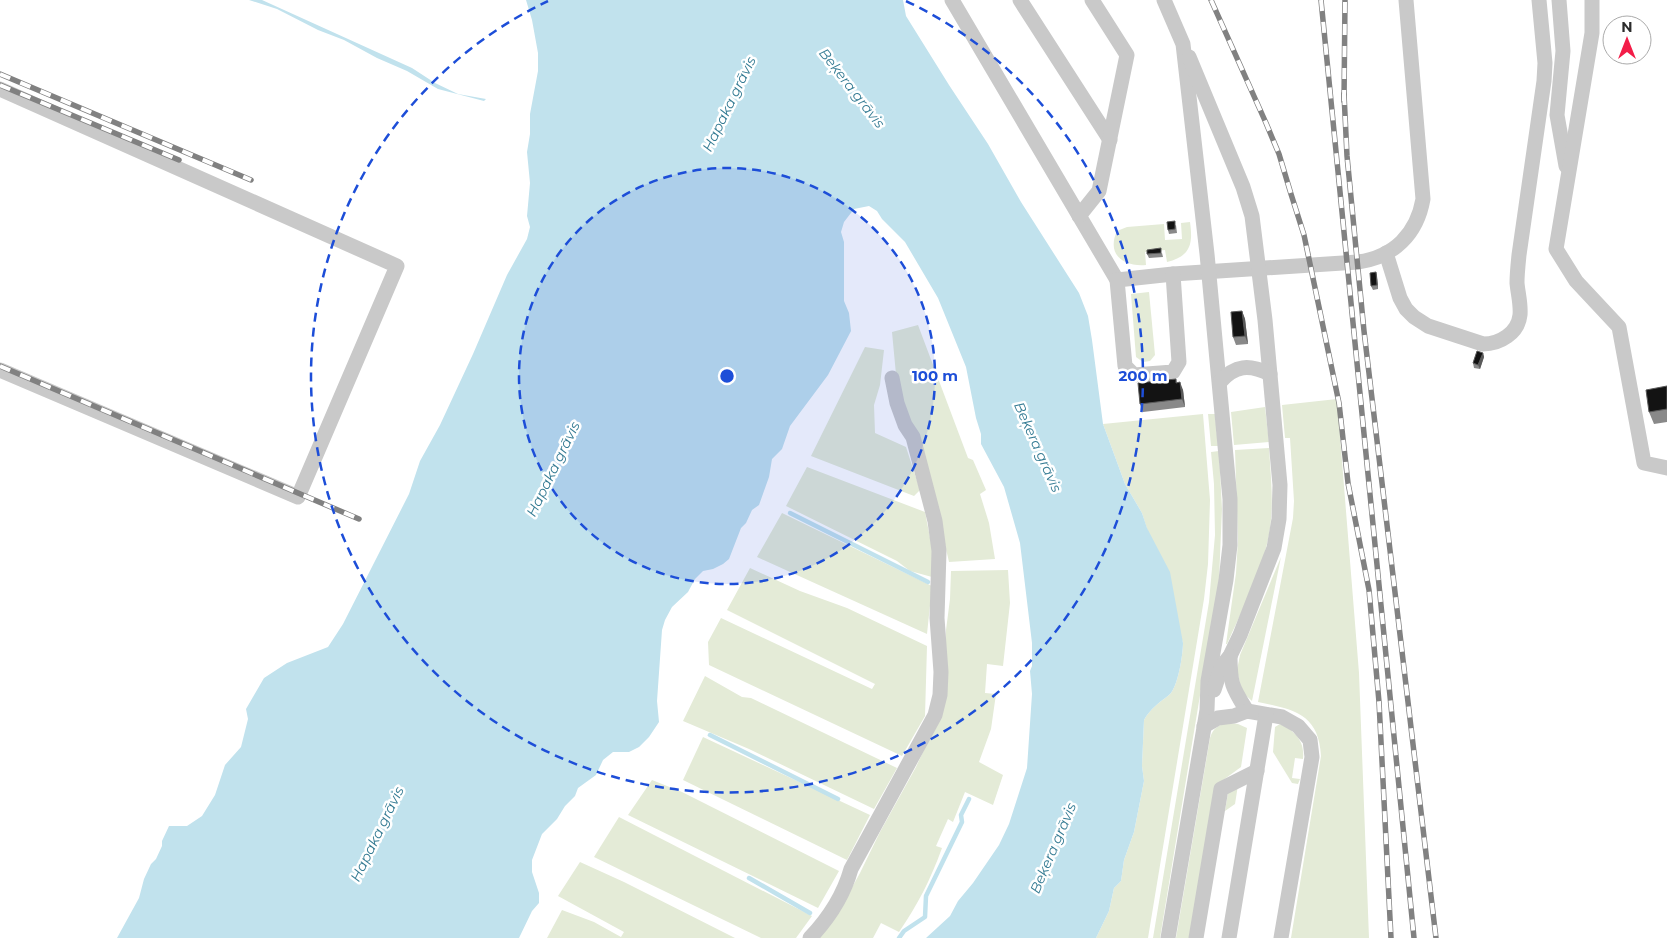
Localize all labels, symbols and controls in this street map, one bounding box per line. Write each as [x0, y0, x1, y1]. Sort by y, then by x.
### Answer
north arrow [1602, 15, 1652, 65]
text: N [1621, 18, 1633, 36]
water label: Beķera grāvis [815, 44, 889, 132]
water label: Hapaka grāvis [698, 53, 760, 155]
text: 100 m [912, 366, 958, 385]
text: 200 m [1118, 366, 1168, 385]
centre of rings [718, 367, 736, 385]
water label: Beķera grāvis [1010, 399, 1066, 495]
water label: Hapaka grāvis [522, 418, 584, 520]
water label: Hapaka grāvis [346, 783, 408, 885]
water label: Beķera grāvis [1026, 800, 1080, 896]

